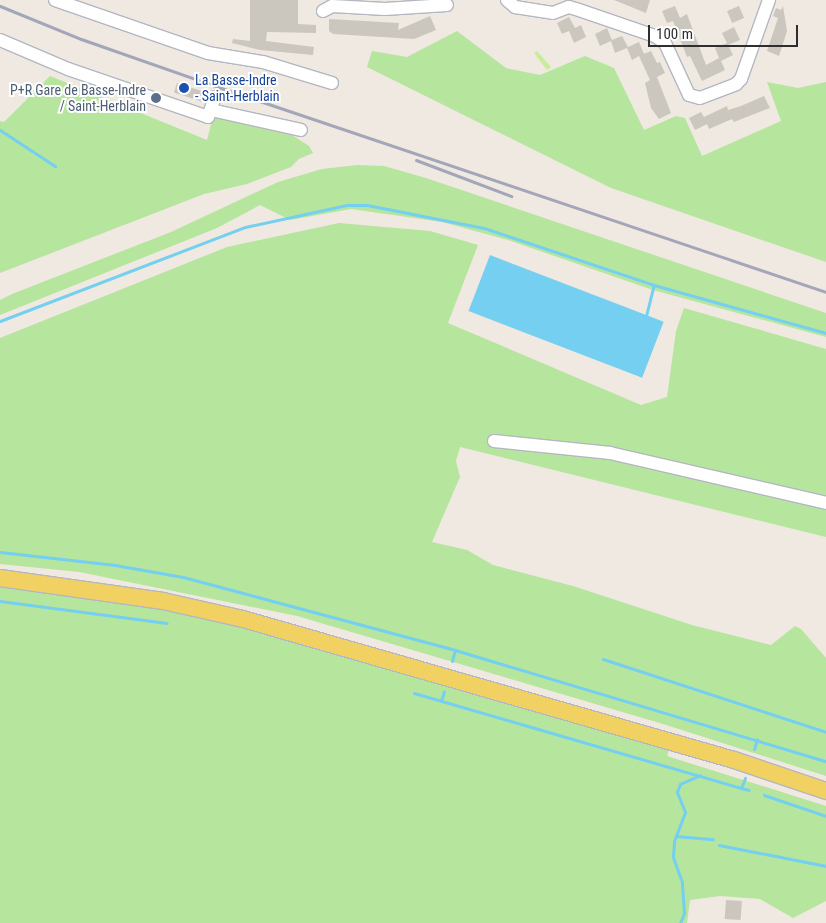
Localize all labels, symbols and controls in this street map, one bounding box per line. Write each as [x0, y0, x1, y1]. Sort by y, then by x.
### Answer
scale bar [651, 15, 801, 47]
text: 100 m [656, 25, 693, 43]
place label: La Basse-Indre - Saint-Herblain [195, 72, 280, 104]
marker: La Basse-Indre - Saint-Herblain [177, 81, 191, 95]
place label: P+R Gare de Basse-Indre / Saint-Herblain [10, 82, 146, 114]
marker: P+R Gare de Basse-Indre / Saint-Herblain [150, 92, 162, 104]

